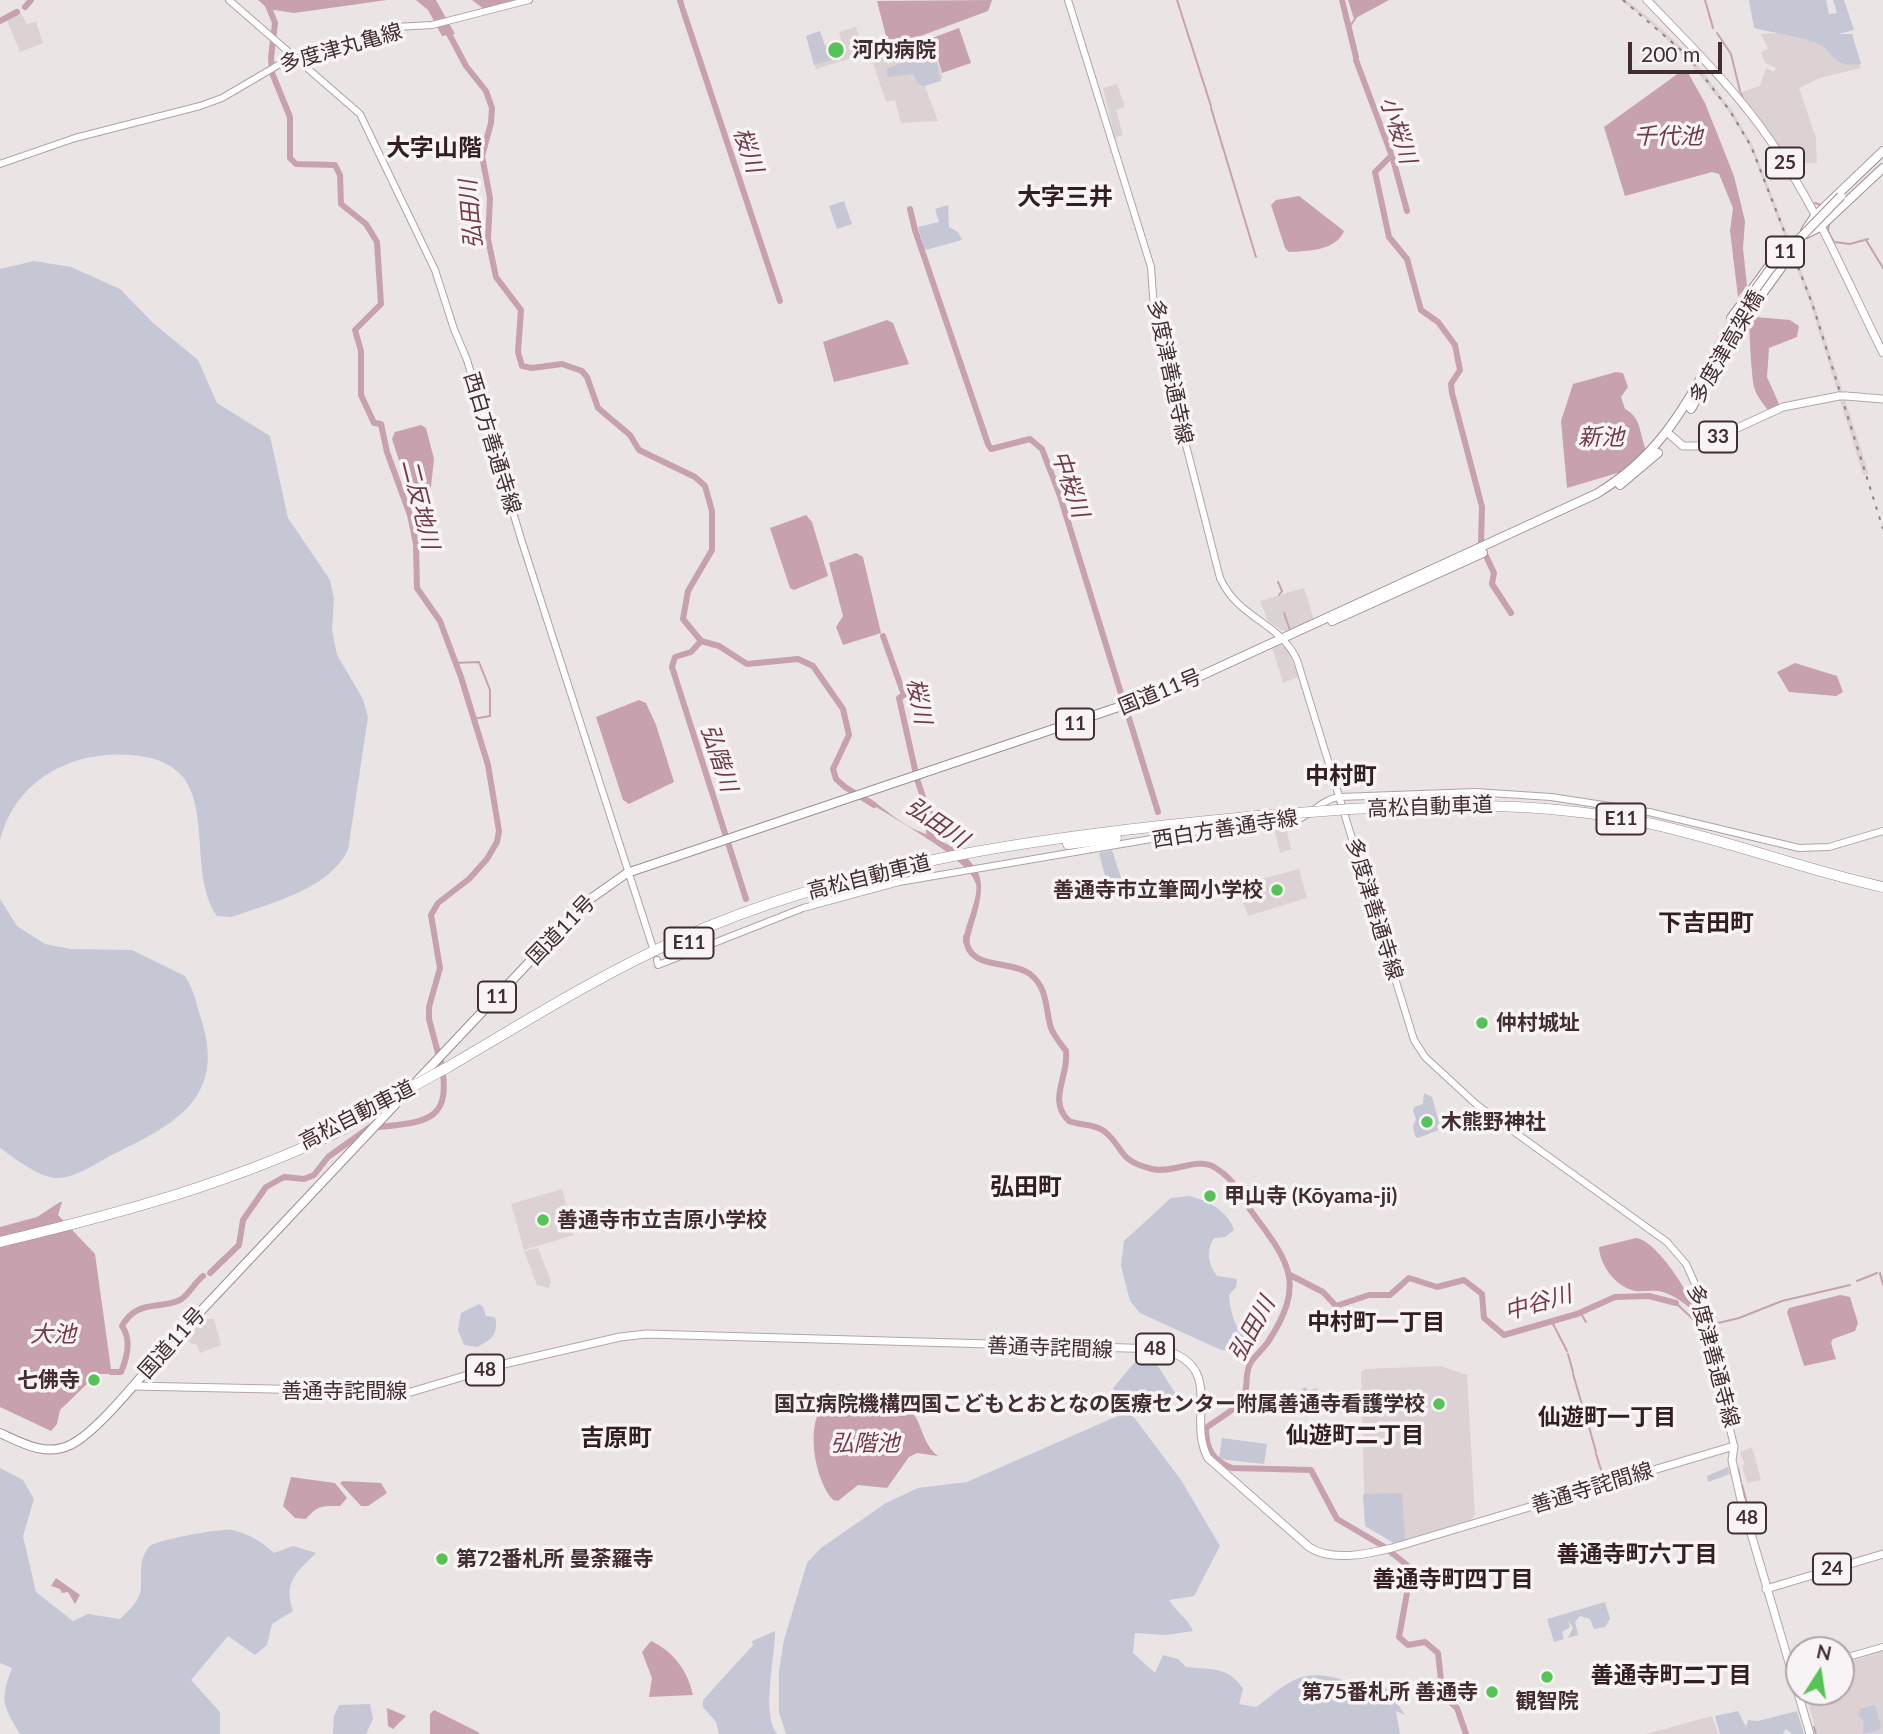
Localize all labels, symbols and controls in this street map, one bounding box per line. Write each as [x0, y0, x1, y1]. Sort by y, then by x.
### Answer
street label: 多度津丸亀線 [277, 19, 405, 77]
scale bar [1631, 28, 1726, 72]
place label: 河内病院 [852, 37, 936, 63]
marker: 河内病院 [826, 40, 846, 60]
text: 200 m [1641, 41, 1700, 66]
water label: 小桜川 [1374, 93, 1422, 167]
water label: 千代池 [1634, 123, 1702, 151]
water label: 桜川 [727, 124, 769, 176]
district label: 大字山階 [386, 134, 482, 162]
road number: 25 [1766, 148, 1804, 178]
water label: 弘田川 [454, 178, 488, 250]
district label: 大字三井 [1017, 183, 1113, 211]
road number: 11 [1766, 236, 1804, 268]
street label: 多度津高架橋 [1685, 286, 1769, 408]
street label: 多度津善通寺線 [1142, 297, 1198, 447]
street label: 西白方善通寺線 [458, 369, 526, 517]
road number: 33 [1699, 422, 1737, 452]
water label: 新池 [1578, 424, 1624, 452]
water label: 中桜川 [1046, 447, 1094, 521]
water label: 二反地川 [395, 456, 445, 552]
street label: 国道11号 [1115, 664, 1205, 720]
water label: 桜川 [901, 676, 937, 726]
road number: 11 [1056, 708, 1094, 740]
water label: 弘階川 [695, 721, 743, 795]
district label: 中村町 [1305, 762, 1377, 790]
water label: 弘田川 [901, 792, 973, 854]
street label: 高松自動車道 [1367, 792, 1493, 822]
road number: E11 [1596, 804, 1646, 834]
street label: 西白方善通寺線 [1150, 805, 1300, 853]
street label: 多度津善通寺線 [1340, 835, 1408, 983]
street label: 高松自動車道 [805, 850, 933, 904]
place label: 善通寺市立筆岡小学校 [1053, 877, 1263, 903]
marker: 善通寺市立筆岡小学校 [1269, 882, 1285, 898]
street label: 国道11号 [522, 890, 600, 970]
district label: 下吉田町 [1658, 909, 1754, 937]
road number: E11 [664, 928, 714, 959]
road number: 11 [478, 981, 516, 1012]
place label: 仲村城址 [1496, 1010, 1580, 1036]
marker: 仲村城址 [1474, 1015, 1490, 1031]
street label: 高松自動車道 [295, 1075, 419, 1155]
place label: 木熊野神社 [1441, 1109, 1546, 1135]
marker: 木熊野神社 [1419, 1114, 1435, 1130]
district label: 弘田町 [990, 1173, 1062, 1201]
place label: 甲山寺 (Kōyama-ji) [1224, 1183, 1397, 1209]
marker: 甲山寺 (Kōyama-ji) [1202, 1188, 1218, 1204]
place label: 善通寺市立吉原小学校 [557, 1207, 767, 1233]
marker: 善通寺市立吉原小学校 [535, 1212, 551, 1228]
water label: 中谷川 [1501, 1280, 1575, 1326]
street label: 多度津善通寺線 [1682, 1282, 1744, 1430]
water label: 弘田川 [1223, 1292, 1281, 1366]
street label: 国道11号 [133, 1302, 211, 1384]
district label: 中村町一丁目 [1307, 1309, 1445, 1337]
water label: 大池 [30, 1321, 76, 1349]
street label: 善通寺詫間線 [987, 1333, 1113, 1363]
road number: 48 [1136, 1334, 1174, 1364]
road number: 48 [466, 1354, 504, 1386]
place label: 七佛寺 [17, 1367, 80, 1393]
marker: 七佛寺 [86, 1372, 102, 1388]
street label: 善通寺詫間線 [281, 1378, 407, 1404]
place label: 国立病院機構四国こどもとおとなの医療センター附属善通寺看護学校 [774, 1391, 1425, 1417]
marker: 国立病院機構四国こどもとおとなの医療センター附属善通寺看護学校 [1431, 1396, 1447, 1412]
district label: 仙遊町一丁目 [1538, 1404, 1676, 1432]
district label: 仙遊町二丁目 [1286, 1422, 1424, 1450]
district label: 吉原町 [580, 1424, 652, 1452]
water label: 弘階池 [831, 1430, 899, 1458]
street label: 善通寺詫間線 [1528, 1458, 1656, 1518]
road number: 48 [1728, 1502, 1766, 1534]
district label: 善通寺町六丁目 [1557, 1541, 1717, 1569]
place label: 第72番札所 曼荼羅寺 [456, 1546, 653, 1572]
marker: 第72番札所 曼荼羅寺 [434, 1551, 450, 1567]
road number: 24 [1813, 1554, 1851, 1584]
district label: 善通寺町四丁目 [1373, 1566, 1533, 1594]
north arrow [1785, 1636, 1855, 1706]
text: N [1814, 1639, 1834, 1665]
district label: 善通寺町二丁目 [1591, 1662, 1751, 1690]
marker: 観智院 [1539, 1669, 1555, 1685]
place label: 第75番札所 善通寺 [1302, 1679, 1478, 1705]
marker: 第75番札所 善通寺 [1484, 1684, 1500, 1700]
place label: 観智院 [1516, 1688, 1578, 1714]

